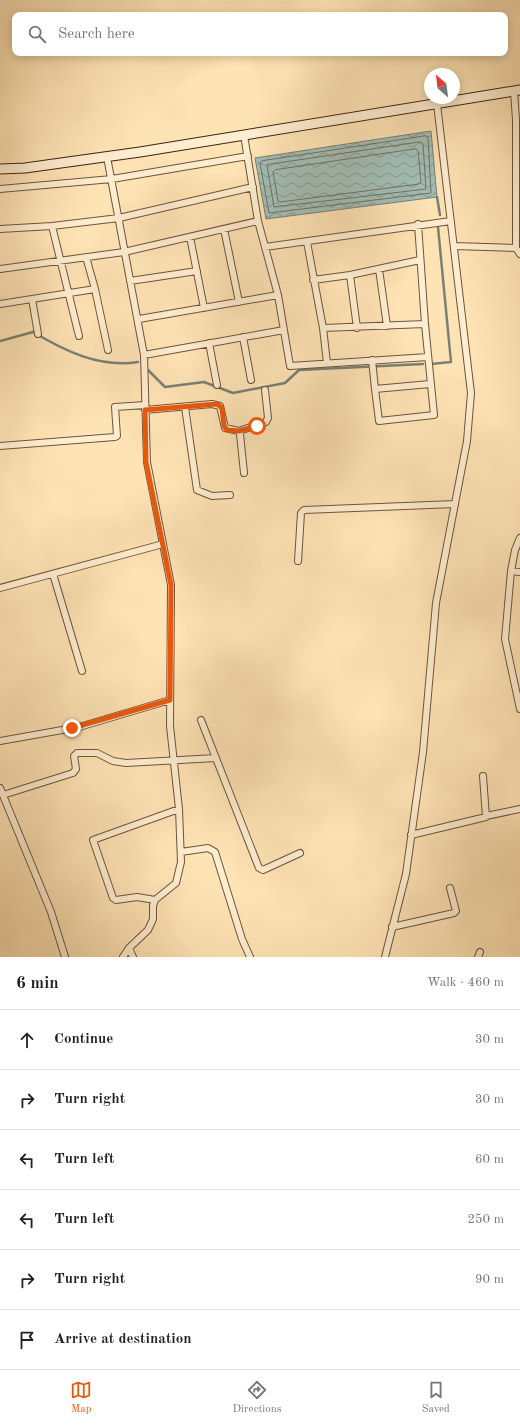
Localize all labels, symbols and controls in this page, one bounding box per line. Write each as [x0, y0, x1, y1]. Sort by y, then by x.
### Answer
search box [12, 12, 508, 56]
icon: search [26, 23, 48, 45]
text: Search here [58, 27, 135, 42]
north arrow [424, 68, 460, 104]
route start [248, 417, 266, 435]
route end [63, 719, 81, 737]
text: 6 min [16, 975, 59, 992]
text: Walk · 460 m [427, 976, 504, 989]
icon: ahead [16, 1029, 38, 1051]
text: Continue [54, 1032, 113, 1047]
text: 30 m [475, 1033, 504, 1046]
icon: right [16, 1089, 38, 1111]
text: Turn right [54, 1092, 125, 1107]
text: 30 m [475, 1093, 504, 1106]
icon: left [16, 1149, 38, 1171]
text: Turn left [54, 1152, 114, 1167]
text: 60 m [475, 1153, 504, 1166]
icon: left [16, 1209, 38, 1231]
text: Turn left [54, 1212, 114, 1227]
text: 250 m [467, 1213, 504, 1226]
icon: right [16, 1269, 38, 1291]
text: Turn right [54, 1272, 125, 1287]
text: 90 m [475, 1273, 504, 1286]
icon: arrive [16, 1329, 38, 1351]
text: Arrive at destination [54, 1332, 192, 1347]
tab: Map [70, 1379, 92, 1417]
tab: Directions [233, 1379, 281, 1417]
tab: Saved [422, 1379, 450, 1417]

